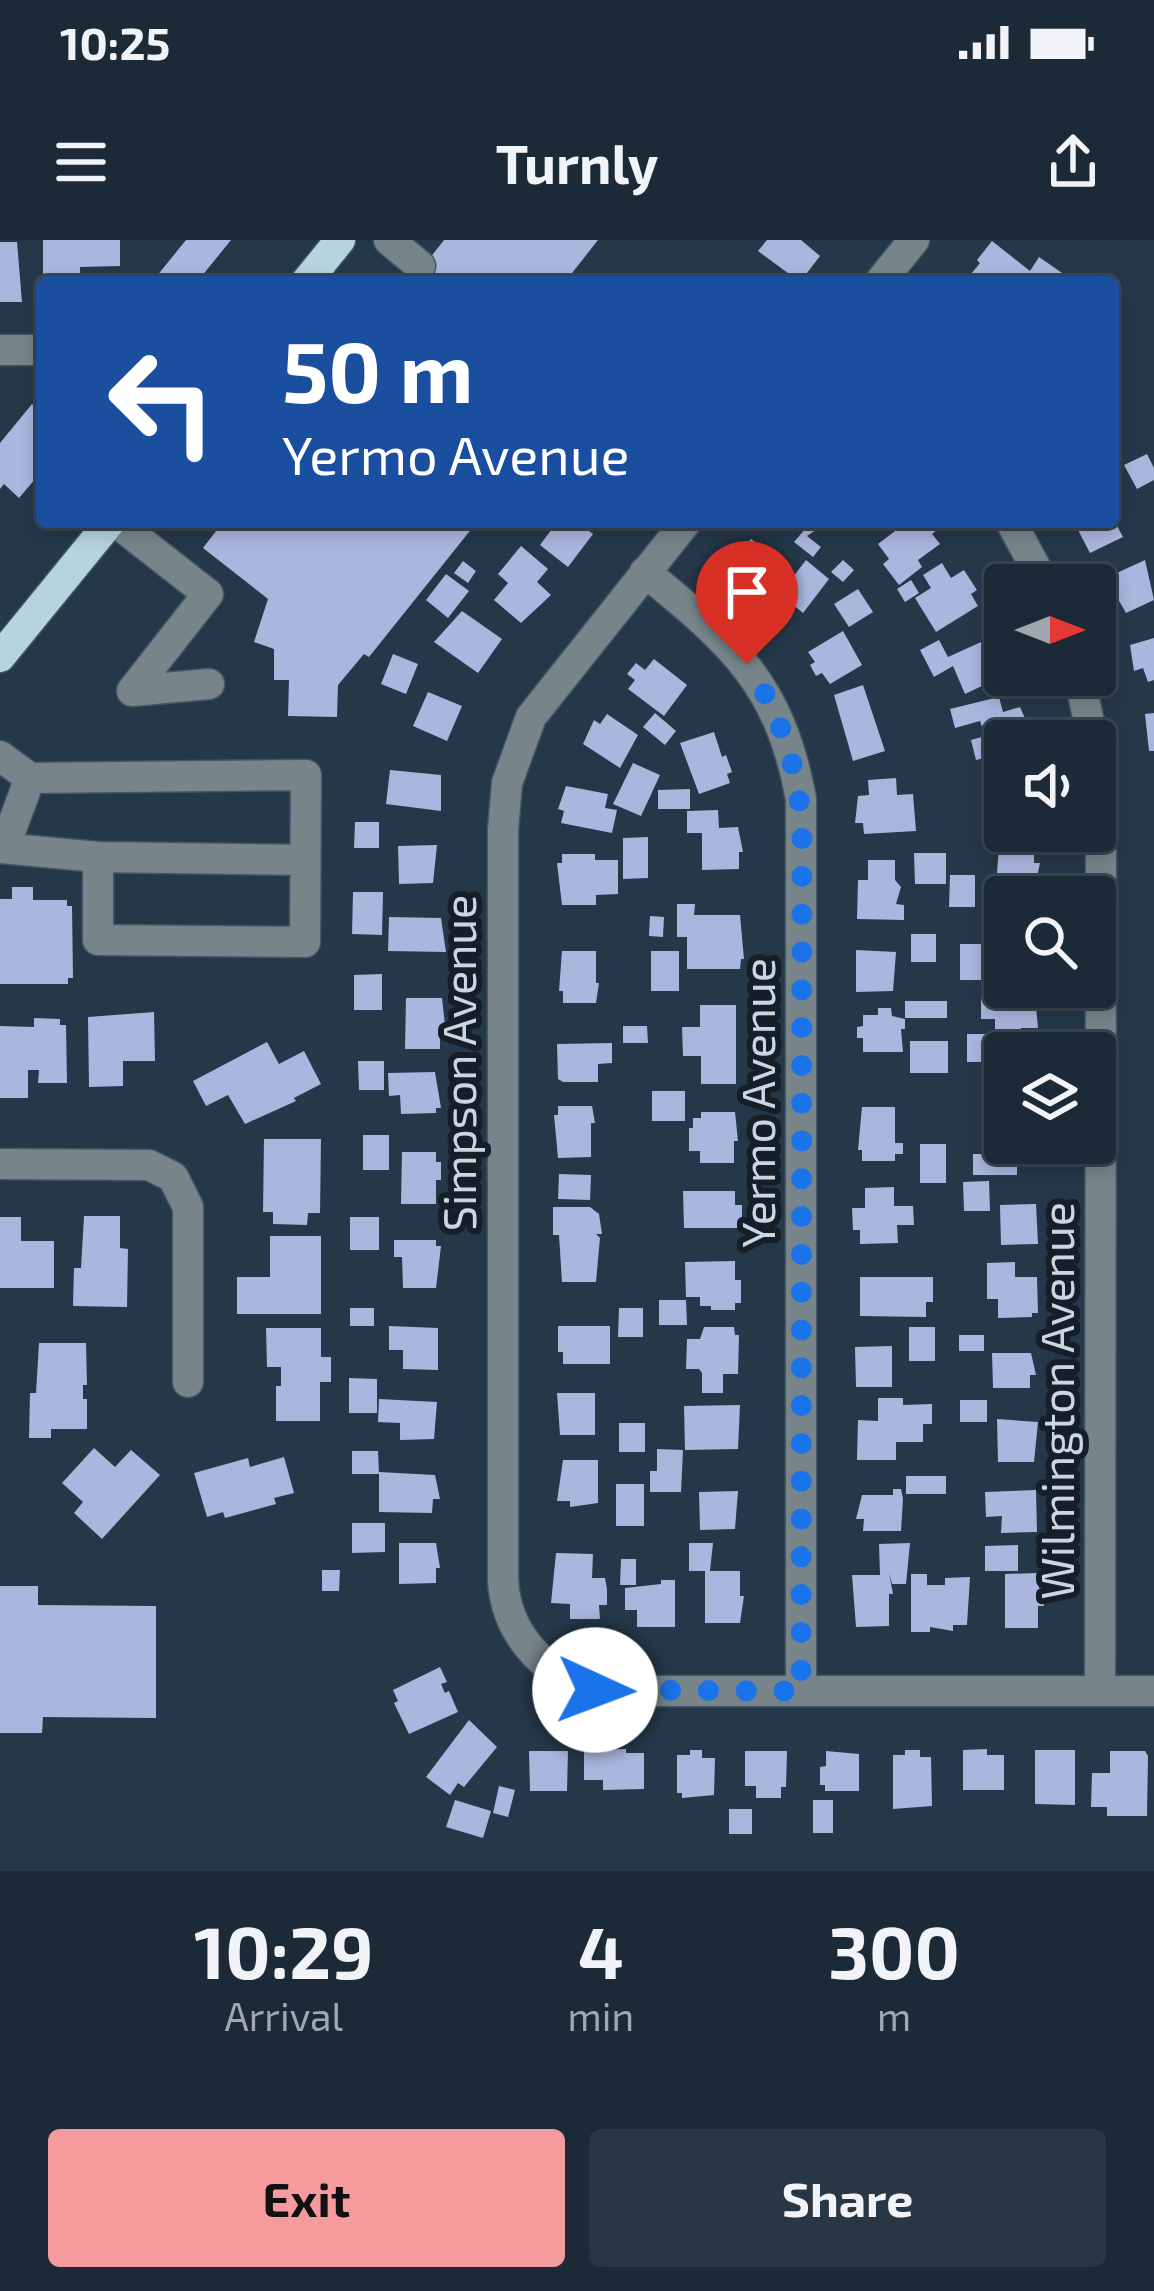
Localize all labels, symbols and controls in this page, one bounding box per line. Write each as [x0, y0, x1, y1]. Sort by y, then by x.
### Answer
text: 10:25 [60, 15, 170, 69]
icon: menu [48, 129, 114, 195]
icon: share [1040, 129, 1106, 195]
text: Turnly [496, 130, 658, 195]
text: 50 m [282, 319, 474, 420]
icon: left [84, 324, 240, 480]
text: Yermo Avenue [282, 421, 630, 486]
pin [696, 541, 798, 664]
icon: arrive [714, 559, 780, 625]
north arrow [984, 564, 1116, 696]
map controls [984, 564, 1116, 1164]
button: sound [984, 720, 1116, 852]
button: search [984, 876, 1116, 1008]
street label: Simpson Avenue [431, 895, 485, 1231]
street label: Yermo Avenue [730, 958, 784, 1248]
button: layers [984, 1032, 1116, 1164]
street label: Wilmington Avenue [1029, 1202, 1083, 1600]
position arrow [532, 1627, 658, 1753]
text: 10:29 [194, 1907, 373, 1993]
text: 4 [578, 1907, 624, 1993]
text: 300 [828, 1907, 960, 1993]
text: Arrival [224, 1992, 343, 2039]
text: min [568, 1992, 634, 2039]
text: m [877, 1992, 911, 2039]
button: Exit [48, 2129, 565, 2267]
button: Share [589, 2129, 1106, 2267]

